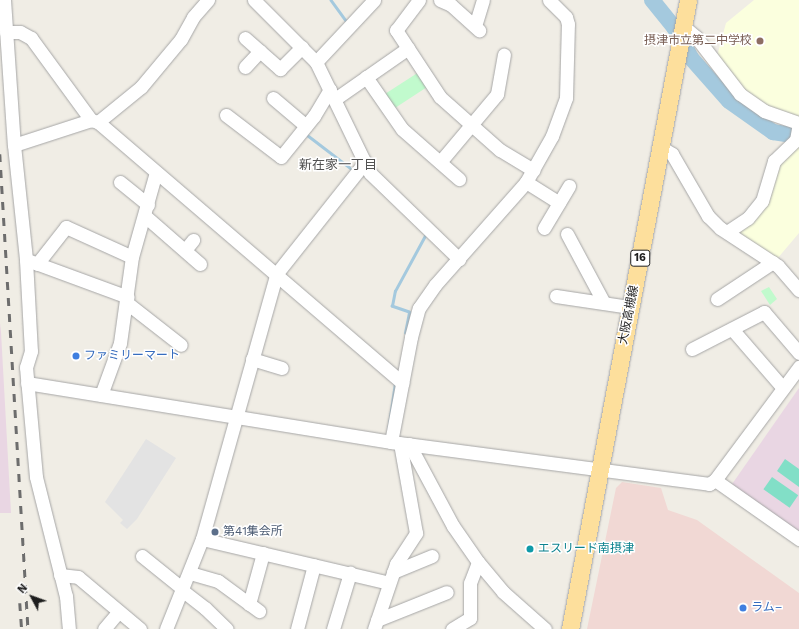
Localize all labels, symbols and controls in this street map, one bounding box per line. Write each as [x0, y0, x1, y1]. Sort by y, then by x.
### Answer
place label: 摂津市立第二中学校 [644, 34, 752, 48]
marker: 摂津市立第二中学校 [755, 36, 765, 46]
district label: 新在家一丁目 [299, 157, 377, 173]
road number: 16 [630, 249, 650, 267]
street label: 大阪高槻線 [616, 284, 642, 346]
place label: ファミリーマート [84, 349, 180, 363]
marker: ファミリーマート [71, 351, 81, 361]
place label: 第41集会所 [223, 525, 283, 539]
marker: 第41集会所 [210, 527, 220, 537]
place label: エスリード南摂津 [538, 542, 634, 556]
marker: エスリード南摂津 [525, 544, 535, 554]
north arrow [12, 577, 52, 617]
text: N [15, 581, 30, 596]
place label: ラム− [751, 601, 782, 615]
marker: ラム− [738, 603, 748, 613]

